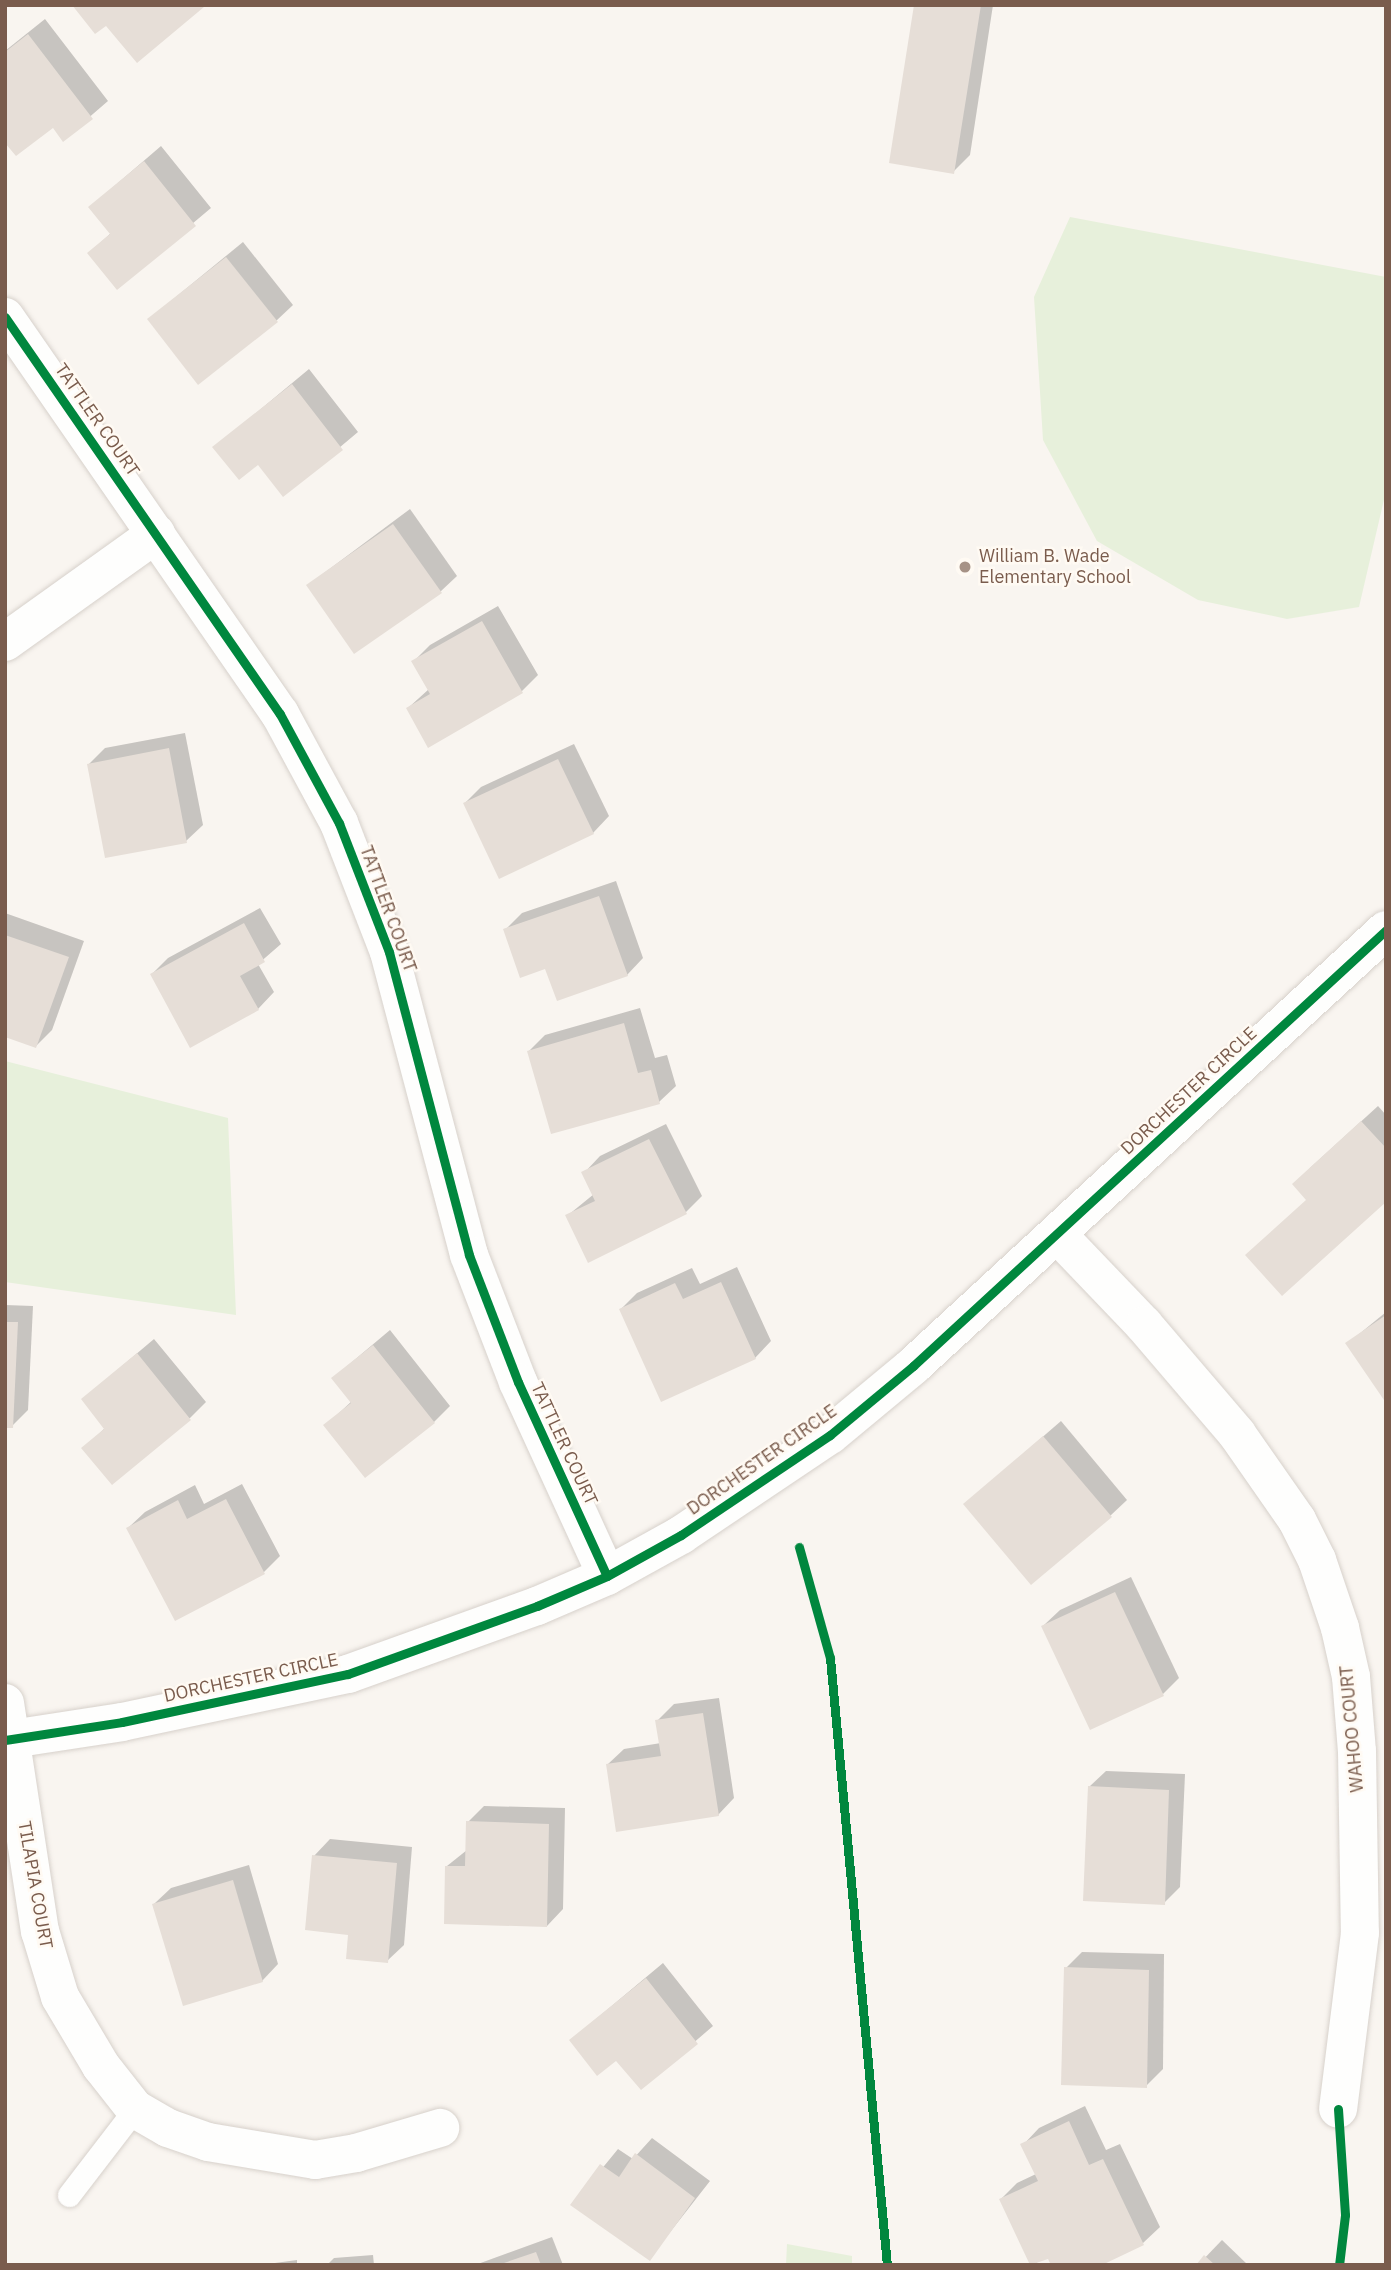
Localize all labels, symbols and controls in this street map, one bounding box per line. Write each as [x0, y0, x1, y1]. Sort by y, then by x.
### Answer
street label: TATTLER COURT [50, 359, 144, 481]
place label: William B. Wade Elementary School [979, 546, 1131, 588]
marker: William B. Wade Elementary School [957, 559, 973, 575]
street label: TATTLER COURT [355, 843, 421, 975]
street label: DORCHESTER CIRCLE [1117, 1022, 1261, 1160]
street label: TATTLER COURT [526, 1379, 602, 1509]
street label: DORCHESTER CIRCLE [683, 1400, 841, 1520]
street label: DORCHESTER CIRCLE [162, 1649, 340, 1707]
street label: WAHOO COURT [1336, 1665, 1368, 1793]
street label: TILAPIA COURT [13, 1819, 57, 1951]

